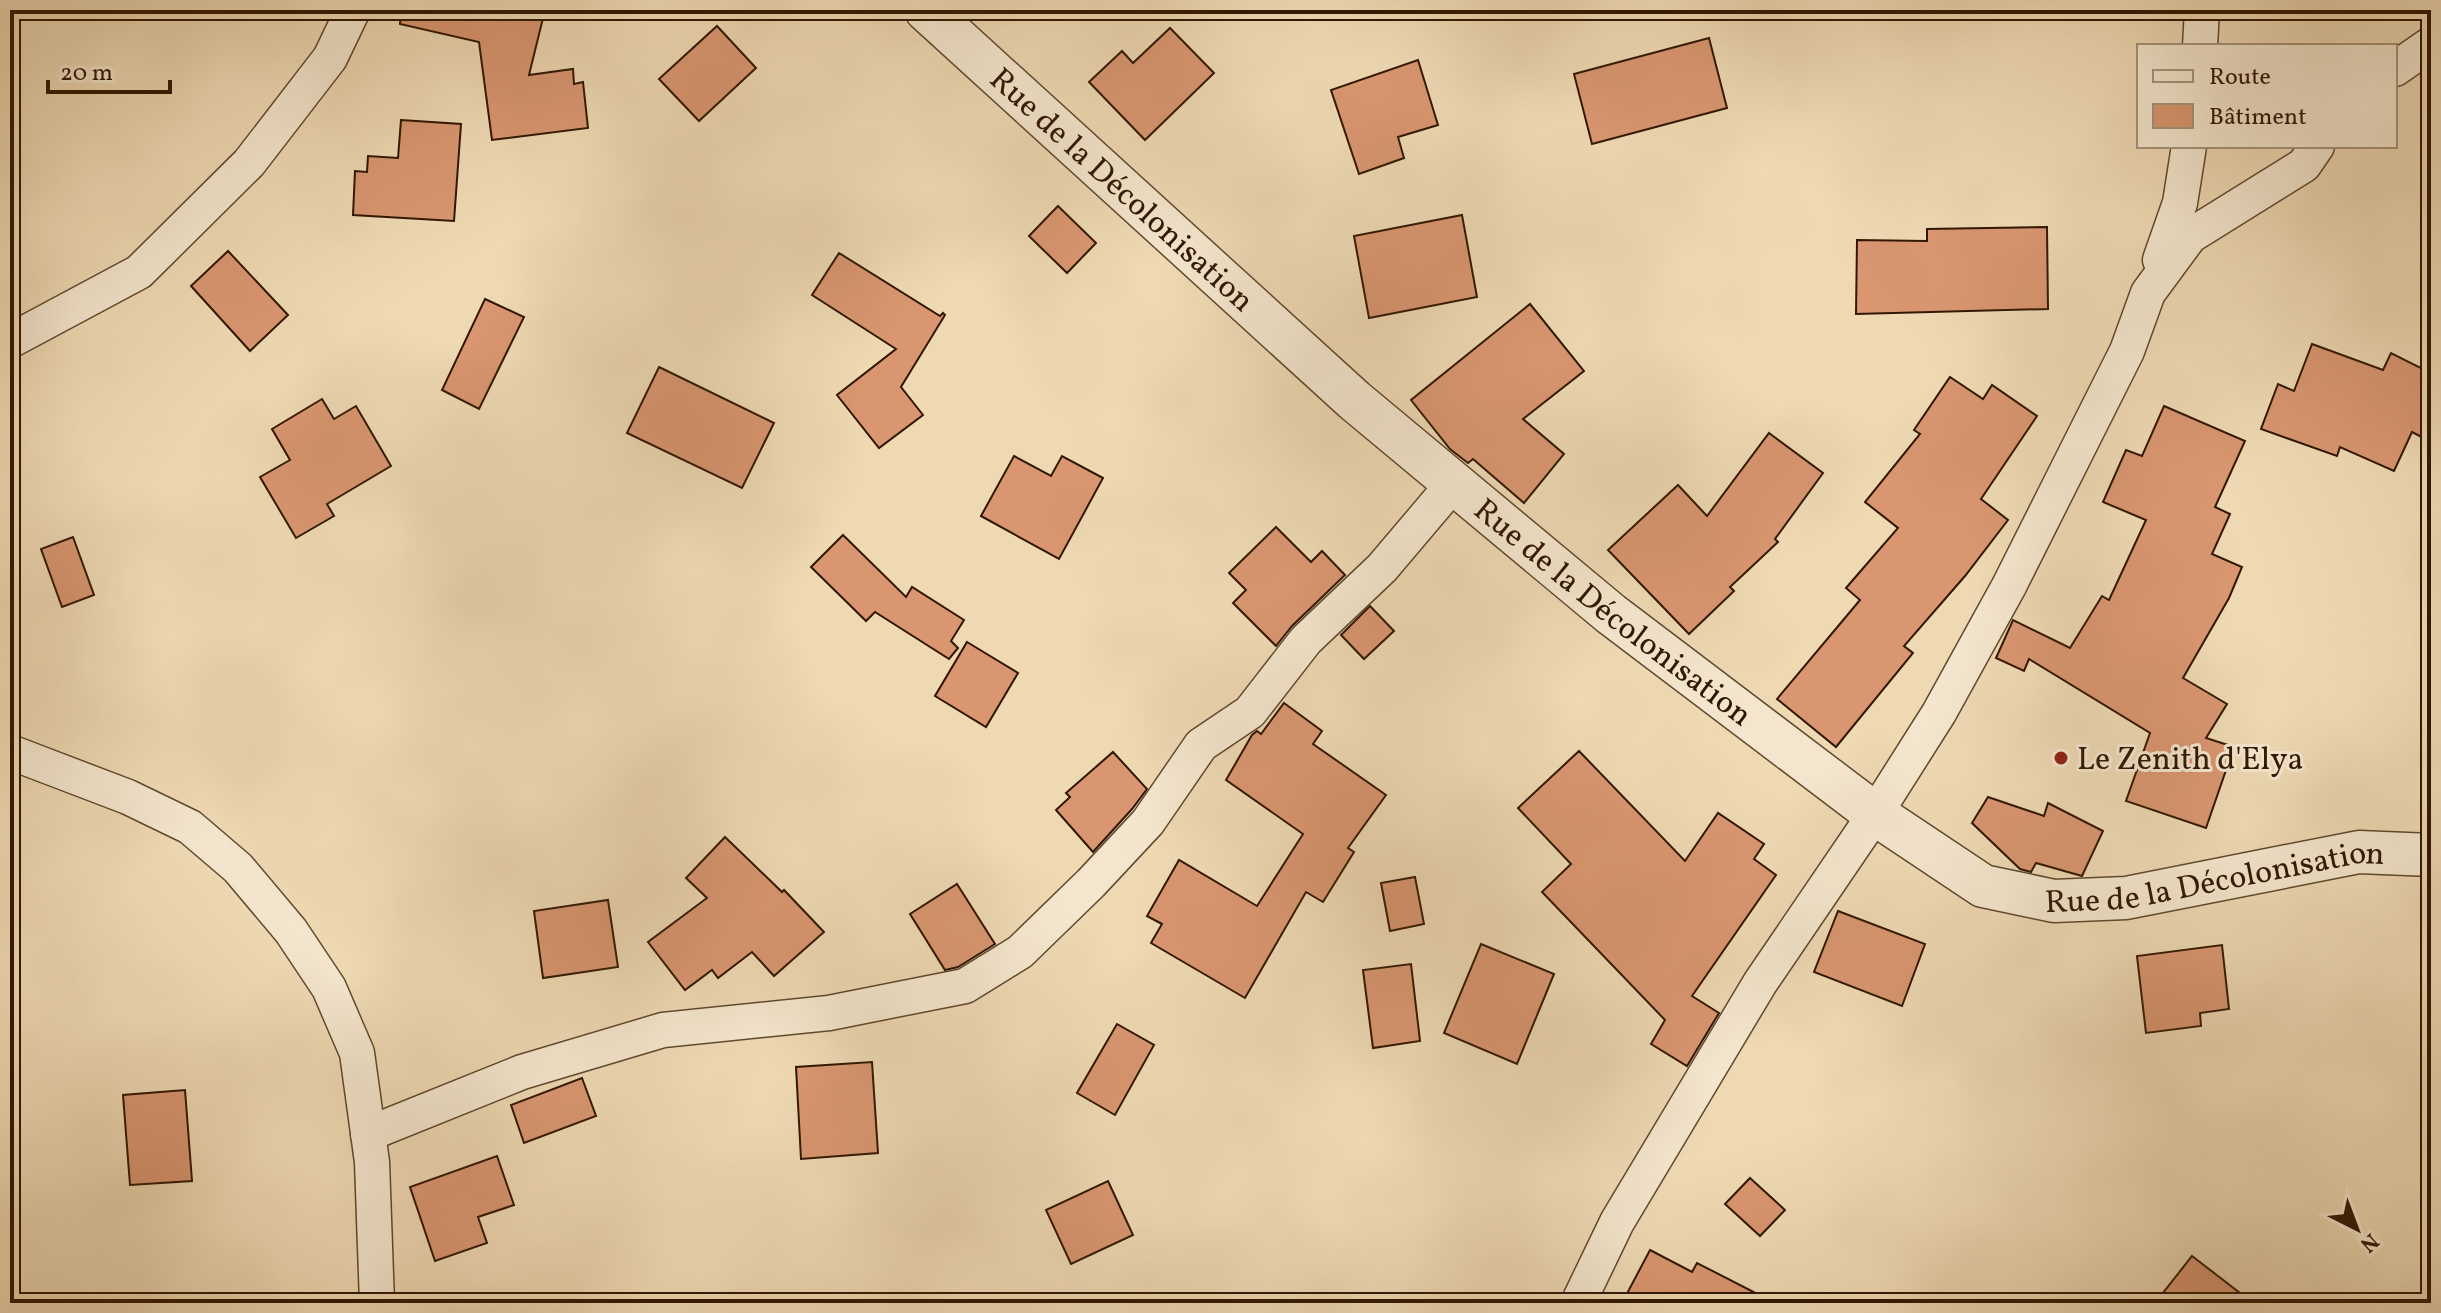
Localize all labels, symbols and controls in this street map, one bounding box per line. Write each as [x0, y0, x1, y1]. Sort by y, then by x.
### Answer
scale bar [48, 44, 170, 94]
legend [2137, 44, 2397, 148]
text: 20 m [60, 57, 113, 91]
street label: Rue de la Décolonisation [979, 59, 1263, 324]
text: Route [2209, 61, 2271, 95]
text: Bâtiment [2209, 101, 2307, 135]
street label: Rue de la Décolonisation [1463, 490, 1760, 738]
place label: Le Zenith d'Elya [2077, 739, 2303, 783]
marker: Le Zenith d'Elya [2052, 749, 2070, 767]
street label: Rue de la Décolonisation [2044, 832, 2385, 926]
north arrow [2317, 1189, 2397, 1269]
text: N [2352, 1225, 2385, 1259]

